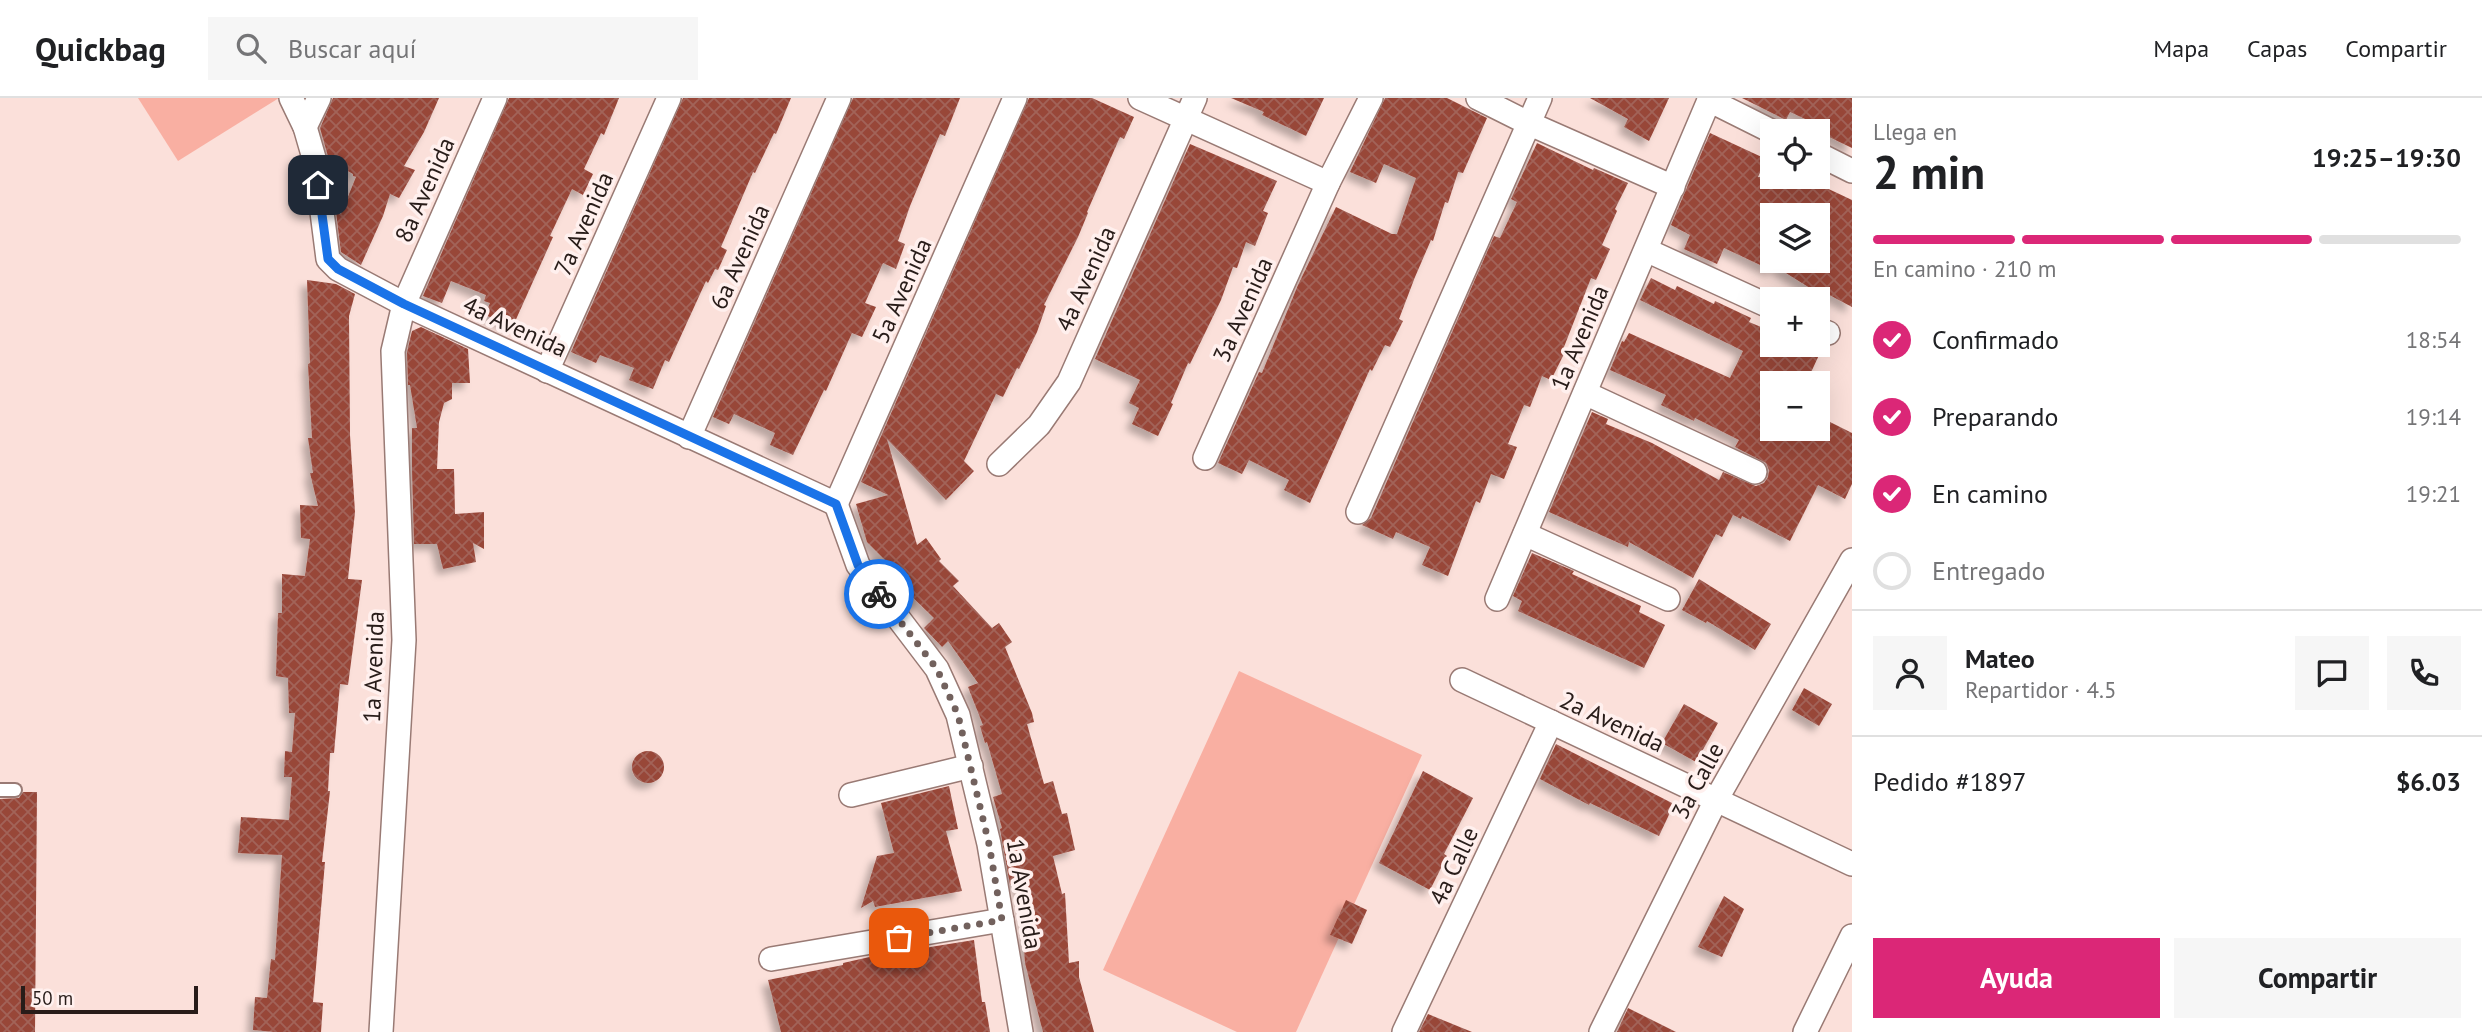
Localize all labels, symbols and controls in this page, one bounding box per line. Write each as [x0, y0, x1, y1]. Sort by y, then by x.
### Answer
search box [208, 17, 698, 80]
text: Quickbag [35, 27, 166, 70]
icon: search [232, 29, 270, 67]
text: Buscar aquí [288, 32, 416, 65]
text: Mapa [2153, 33, 2209, 64]
text: Capas [2247, 33, 2307, 64]
text: Compartir [2345, 33, 2447, 64]
text: Llega en [1873, 117, 1957, 146]
map controls [1760, 119, 1830, 441]
button: locate [1760, 119, 1830, 189]
street label: 8a Avenida [388, 132, 461, 247]
text: 19:25–19:30 [2312, 141, 2461, 174]
text: 2 min [1873, 142, 1985, 202]
pin [288, 155, 348, 215]
icon: home [299, 166, 337, 204]
street label: 7a Avenida [547, 167, 620, 281]
street label: 6a Avenida [703, 199, 776, 314]
button: layers [1760, 203, 1830, 273]
street label: 4a Avenida [1049, 221, 1122, 336]
street label: 5a Avenida [865, 233, 938, 348]
street label: 3a Avenida [1206, 252, 1279, 367]
text: En camino · 210 m [1873, 254, 2056, 283]
street label: 1a Avenida [1543, 280, 1616, 395]
button: + [1760, 287, 1830, 357]
street label: 4a Avenida [458, 289, 572, 364]
icon: check [1873, 321, 1911, 359]
text: Confirmado [1932, 323, 2059, 356]
text: 18:54 [2406, 325, 2461, 354]
button: − [1760, 371, 1830, 441]
icon: check [1873, 398, 1911, 436]
text: Preparando [1932, 400, 2059, 433]
text: 19:14 [2406, 402, 2461, 431]
icon: check [1873, 475, 1911, 513]
text: En camino [1932, 477, 2048, 510]
text: 19:21 [2406, 479, 2461, 508]
text: Entregado [1932, 554, 2046, 587]
courier [844, 559, 914, 629]
icon: bike [860, 575, 898, 613]
street label: 1a Avenida [356, 611, 391, 723]
button: person [1873, 636, 1947, 710]
button: chat [2295, 636, 2369, 710]
button: phone [2387, 636, 2461, 710]
text: Mateo [1965, 642, 2035, 675]
text: Repartidor · 4.5 [1965, 675, 2117, 704]
street label: 2a Avenida [1555, 684, 1669, 759]
street label: 3a Calle [1664, 737, 1731, 825]
text: Pedido #1897 [1873, 765, 2026, 798]
text: $6.03 [2396, 765, 2461, 798]
street label: 4a Calle [1422, 822, 1485, 910]
street label: 1a Avenida [1000, 836, 1049, 952]
pin [869, 908, 929, 968]
icon: bag [880, 919, 918, 957]
button: Ayuda [1873, 938, 2160, 1018]
button: Compartir [2174, 938, 2461, 1018]
scale bar [21, 983, 198, 1015]
text: 50 m [32, 986, 73, 1010]

